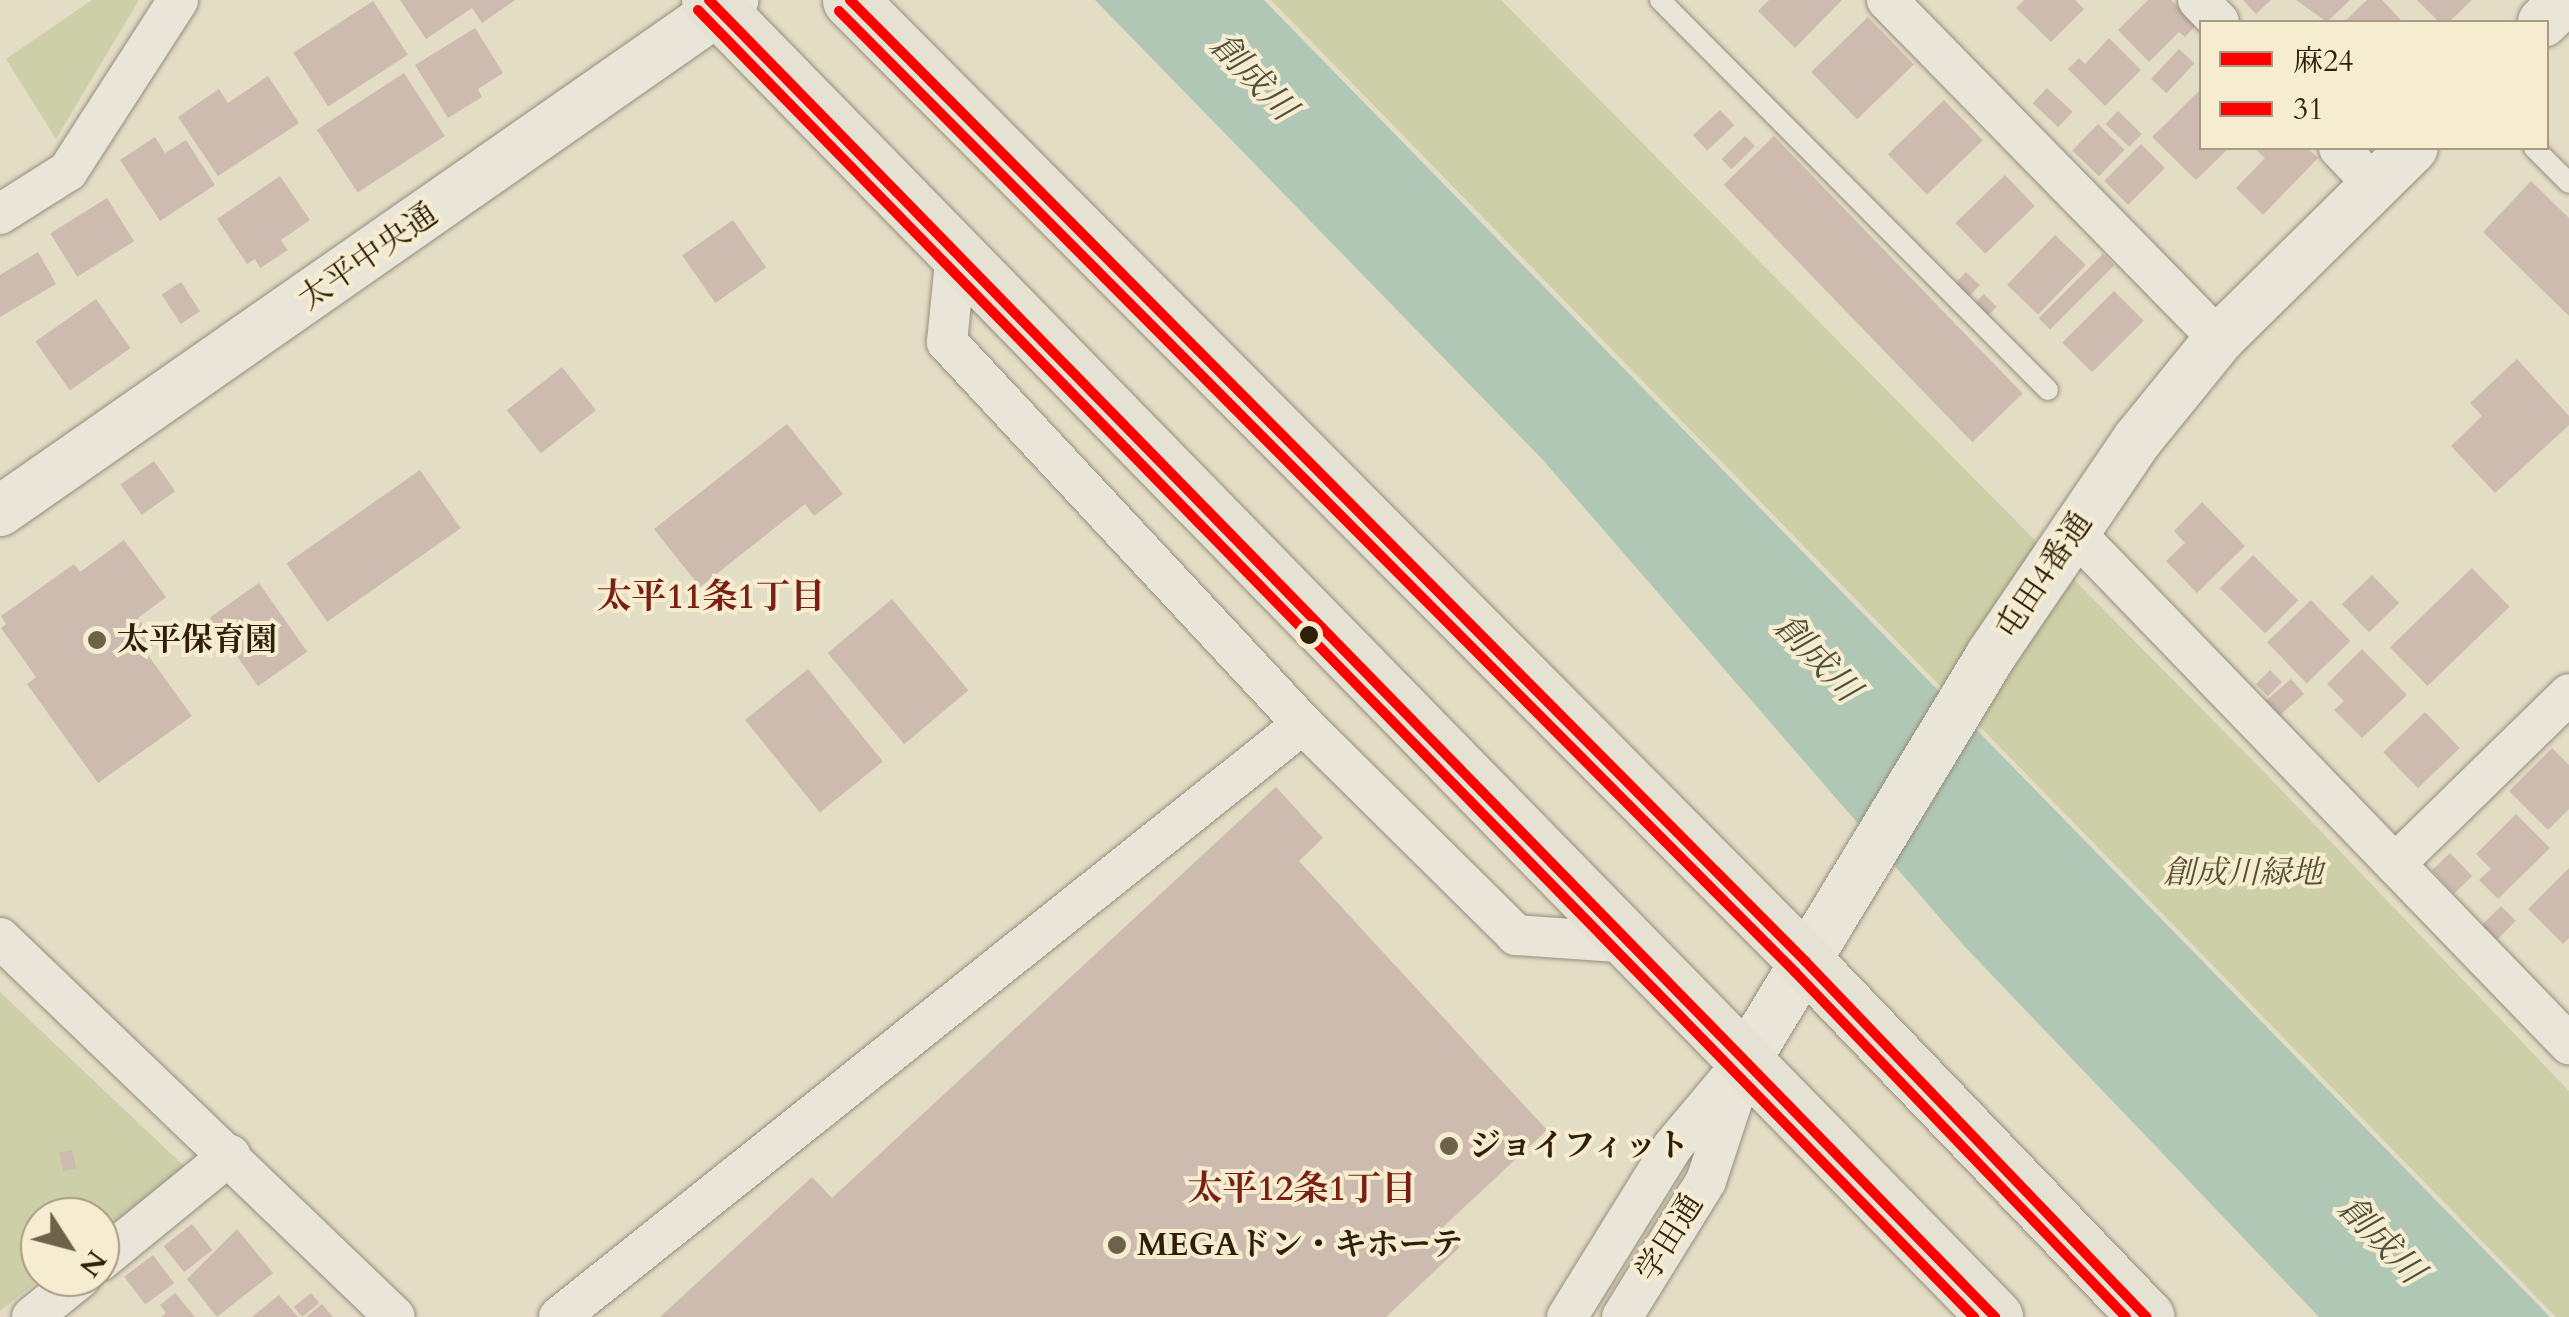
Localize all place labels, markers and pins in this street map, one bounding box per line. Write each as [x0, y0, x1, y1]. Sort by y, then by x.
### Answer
place label: 太平保育園 [117, 621, 277, 659]
unlabelled marker [1299, 625, 1319, 645]
marker: 太平保育園 [86, 629, 108, 651]
place label: ジョイフィット [1469, 1127, 1693, 1165]
marker: ジョイフィット [1438, 1135, 1460, 1157]
place label: MEGAドン・キホーテ [1137, 1226, 1463, 1264]
marker: MEGAドン・キホーテ [1106, 1234, 1128, 1256]

